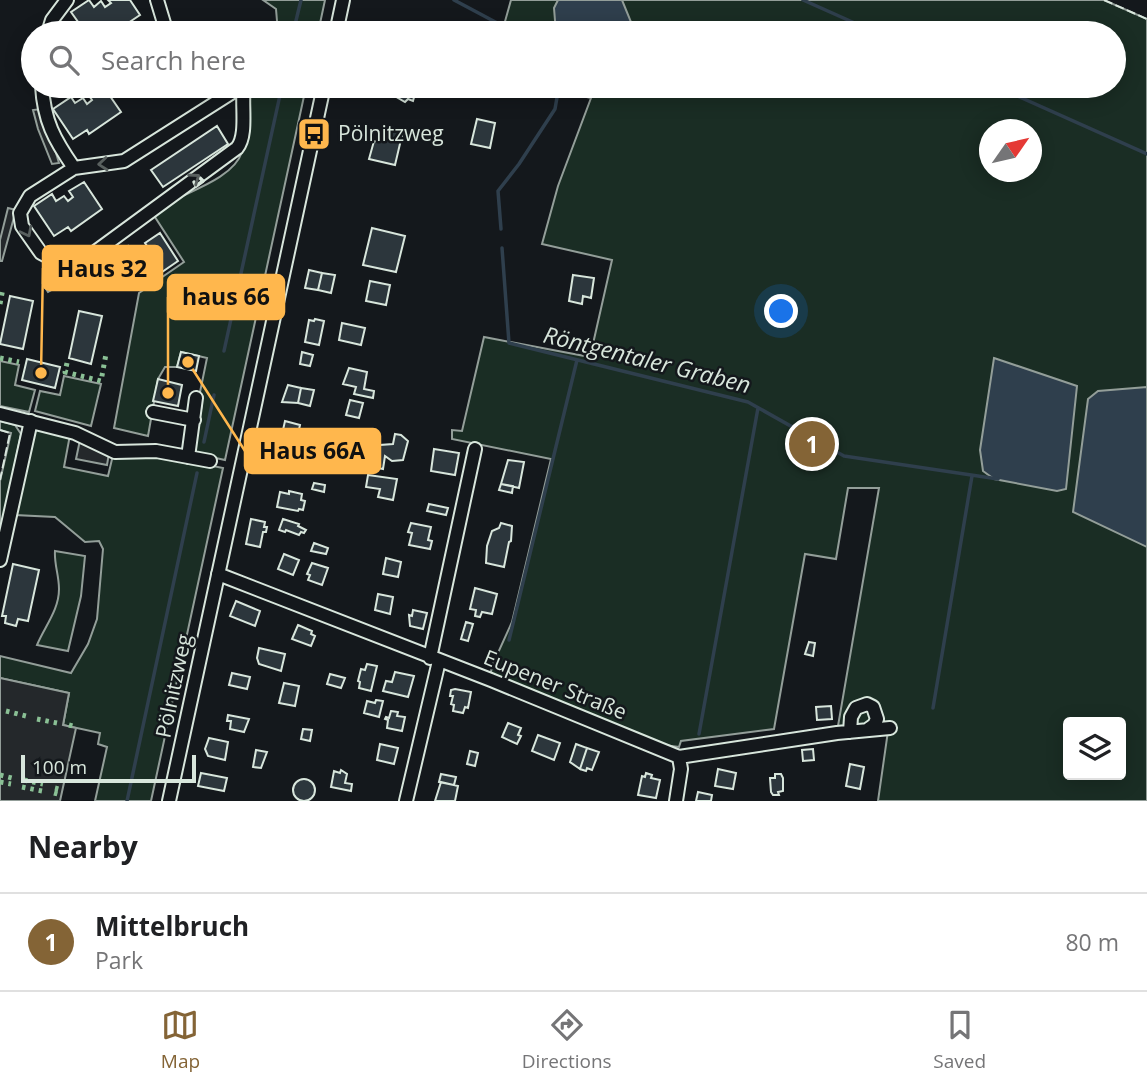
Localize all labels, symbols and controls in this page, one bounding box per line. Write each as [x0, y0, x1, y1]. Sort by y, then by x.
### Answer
search box [21, 21, 1126, 98]
icon: search [45, 41, 83, 79]
text: Search here [101, 42, 246, 78]
bus stop icon: Pölnitzweg [295, 115, 333, 153]
place label: Pölnitzweg [338, 119, 444, 147]
north arrow [979, 119, 1042, 182]
one-way arrow [97, 156, 108, 171]
one-way arrow [187, 174, 200, 186]
one-way arrow [18, 225, 32, 237]
callout: Haus 32 [43, 246, 162, 290]
text: Haus 32 [57, 252, 147, 284]
callout: haus 66 [168, 275, 284, 319]
text: haus 66 [182, 280, 270, 312]
your location [764, 294, 798, 328]
water label: Röntgentaler Graben [540, 318, 754, 400]
pin: 1 [789, 418, 835, 470]
callout: Haus 66A [245, 429, 380, 473]
text: Haus 66A [259, 434, 365, 466]
street label: Pölnitzweg [148, 631, 198, 740]
street label: Eupener Straße [480, 643, 631, 726]
map controls [1063, 717, 1126, 780]
button: layers [1063, 717, 1126, 780]
scale bar [21, 752, 196, 784]
text: 100 m [32, 754, 87, 780]
text: Nearby [28, 826, 138, 867]
text: Mittelbruch [95, 908, 249, 944]
text: 1 [44, 926, 58, 958]
text: 80 m [1065, 926, 1119, 958]
text: Park [95, 944, 143, 976]
tab: Map [161, 1006, 200, 1074]
tab: Directions [522, 1006, 612, 1074]
tab: Saved [933, 1006, 986, 1074]

